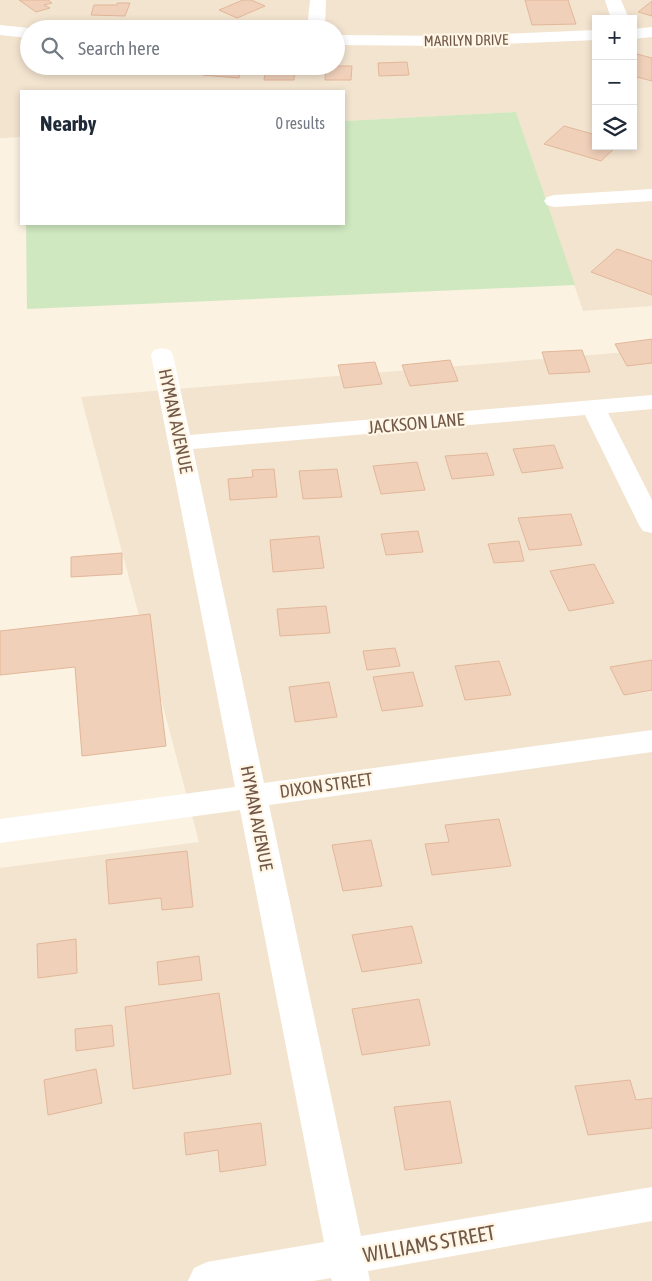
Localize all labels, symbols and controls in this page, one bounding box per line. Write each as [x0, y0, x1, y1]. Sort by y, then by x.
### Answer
map controls [592, 15, 637, 150]
button: + [592, 15, 637, 60]
search box [20, 20, 345, 75]
street label: MARILYN DRIVE [424, 31, 509, 49]
icon: search [38, 34, 66, 62]
text: Search here [78, 37, 160, 59]
button: − [592, 60, 637, 105]
button: layers [592, 105, 637, 150]
text: Nearby [40, 111, 96, 135]
text: 0 results [275, 114, 325, 132]
street label: HYMAN AVENUE [155, 367, 197, 475]
street label: JACKSON LANE [367, 408, 465, 438]
street label: HYMAN AVENUE [237, 764, 278, 872]
street label: DIXON STREET [278, 768, 374, 802]
street label: WILLIAMS STREET [361, 1220, 497, 1266]

